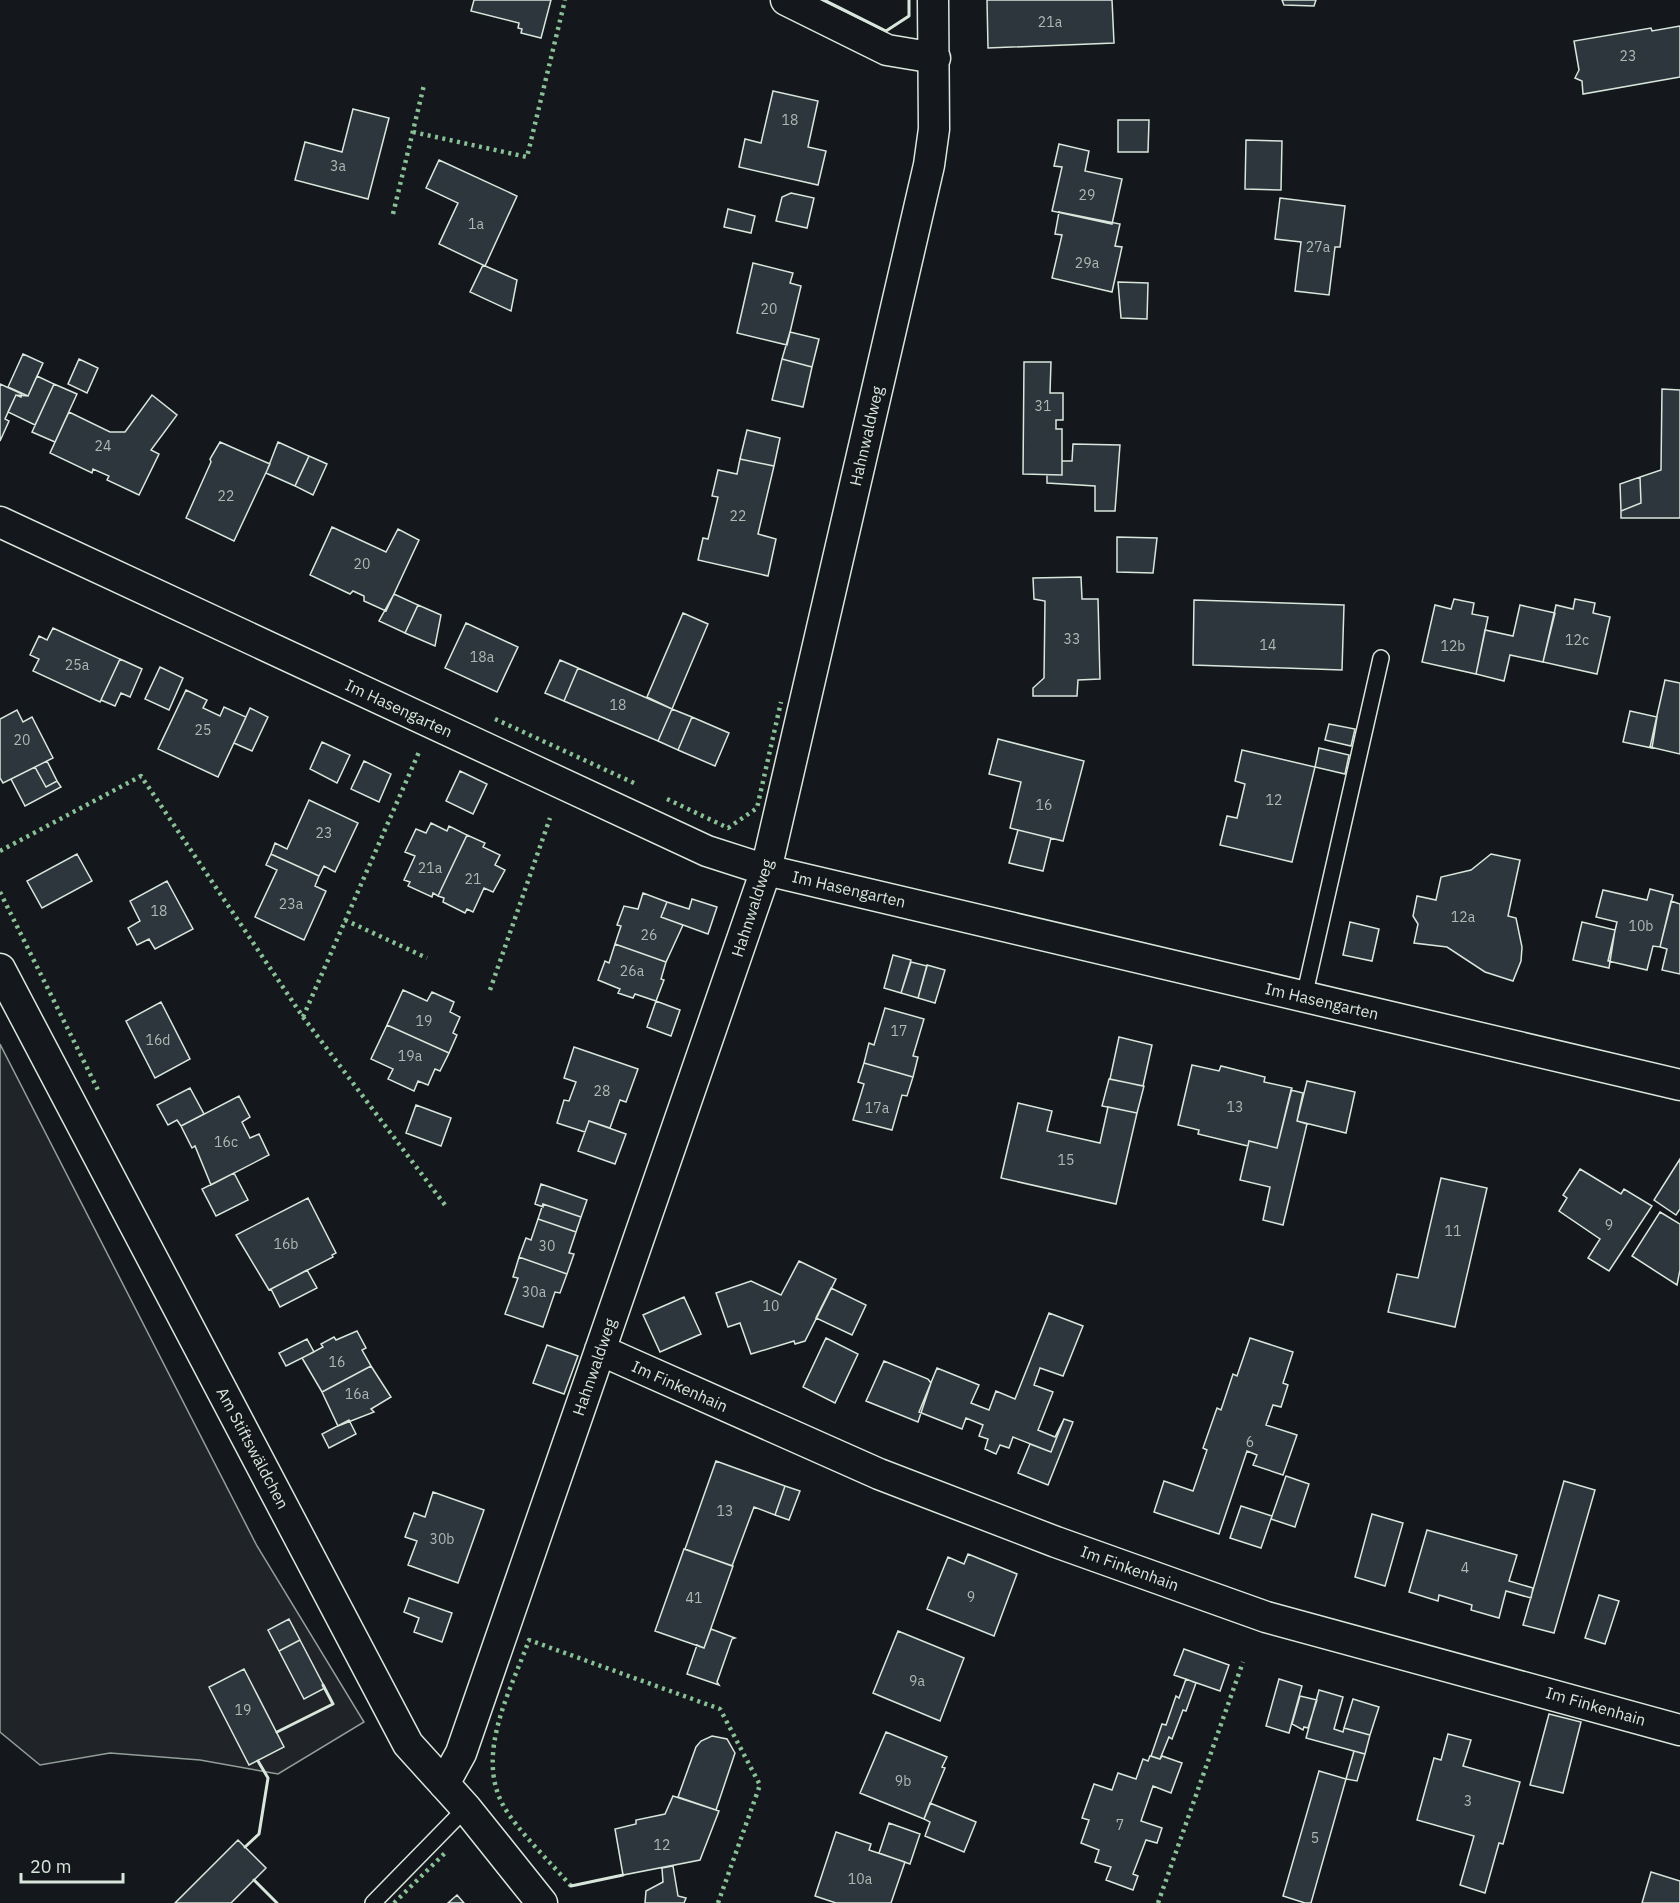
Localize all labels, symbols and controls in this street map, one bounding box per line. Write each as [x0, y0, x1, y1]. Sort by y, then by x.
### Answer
house number: 21a [1038, 13, 1063, 31]
house number: 23 [1620, 47, 1636, 65]
house number: 18 [782, 111, 798, 129]
house number: 3a [330, 157, 346, 175]
house number: 29 [1079, 186, 1095, 204]
house number: 1a [468, 215, 484, 233]
house number: 27a [1306, 238, 1331, 256]
house number: 29a [1075, 254, 1100, 272]
house number: 20 [761, 300, 777, 318]
street label: Hahnwaldweg [845, 384, 887, 488]
house number: 31 [1035, 397, 1051, 415]
house number: 24 [95, 437, 111, 455]
house number: 22 [218, 487, 234, 505]
house number: 22 [730, 507, 746, 525]
house number: 20 [354, 555, 370, 573]
house number: 33 [1064, 630, 1080, 648]
house number: 12c [1565, 631, 1589, 649]
house number: 14 [1260, 636, 1276, 654]
house number: 12b [1441, 637, 1465, 655]
house number: 18a [470, 648, 495, 666]
house number: 25a [65, 656, 90, 674]
street label: Im Hasengarten [342, 674, 456, 742]
house number: 18 [610, 696, 626, 714]
house number: 25 [195, 721, 211, 739]
house number: 20 [14, 731, 30, 749]
house number: 12 [1266, 791, 1282, 809]
house number: 16 [1036, 796, 1052, 814]
house number: 23 [316, 824, 332, 842]
street label: Hahnwaldweg [727, 856, 777, 959]
house number: 21a [418, 859, 443, 877]
street label: Im Hasengarten [790, 866, 908, 912]
house number: 21 [465, 870, 481, 888]
house number: 23a [279, 895, 304, 913]
house number: 18 [151, 902, 167, 920]
house number: 12a [1451, 908, 1476, 926]
house number: 10b [1629, 917, 1653, 935]
house number: 26 [641, 926, 657, 944]
house number: 26a [620, 962, 645, 980]
street label: Im Hasengarten [1263, 978, 1381, 1024]
house number: 19 [416, 1012, 432, 1030]
house number: 17 [891, 1022, 907, 1040]
house number: 16d [146, 1031, 170, 1049]
house number: 19a [398, 1047, 423, 1065]
house number: 28 [594, 1082, 610, 1100]
house number: 13 [1227, 1098, 1243, 1116]
house number: 17a [865, 1099, 890, 1117]
house number: 16c [214, 1133, 238, 1151]
house number: 15 [1058, 1151, 1074, 1169]
house number: 9 [1605, 1216, 1613, 1234]
house number: 11 [1445, 1222, 1461, 1240]
house number: 16b [274, 1235, 298, 1253]
house number: 30 [539, 1237, 555, 1255]
house number: 30a [522, 1283, 547, 1301]
house number: 10 [763, 1297, 779, 1315]
street label: Hahnwaldweg [568, 1315, 620, 1418]
house number: 16 [329, 1353, 345, 1371]
street label: Im Finkenhain [629, 1356, 731, 1416]
street label: Am Stiftswäldchen [213, 1384, 293, 1512]
house number: 16a [345, 1385, 370, 1403]
house number: 6 [1246, 1433, 1254, 1451]
house number: 13 [717, 1502, 733, 1520]
house number: 30b [430, 1530, 454, 1548]
street label: Im Finkenhain [1078, 1541, 1182, 1595]
house number: 4 [1461, 1559, 1469, 1577]
house number: 9 [967, 1588, 975, 1606]
house number: 41 [686, 1589, 702, 1607]
house number: 9a [909, 1672, 925, 1690]
street label: Im Finkenhain [1544, 1682, 1648, 1730]
house number: 19 [235, 1701, 251, 1719]
house number: 9b [895, 1772, 911, 1790]
house number: 3 [1464, 1792, 1472, 1810]
house number: 7 [1116, 1816, 1124, 1834]
house number: 5 [1311, 1829, 1319, 1847]
house number: 12 [654, 1836, 670, 1854]
scale bar [21, 1846, 123, 1884]
text: 20 m [30, 1855, 72, 1878]
house number: 10a [848, 1870, 873, 1888]

